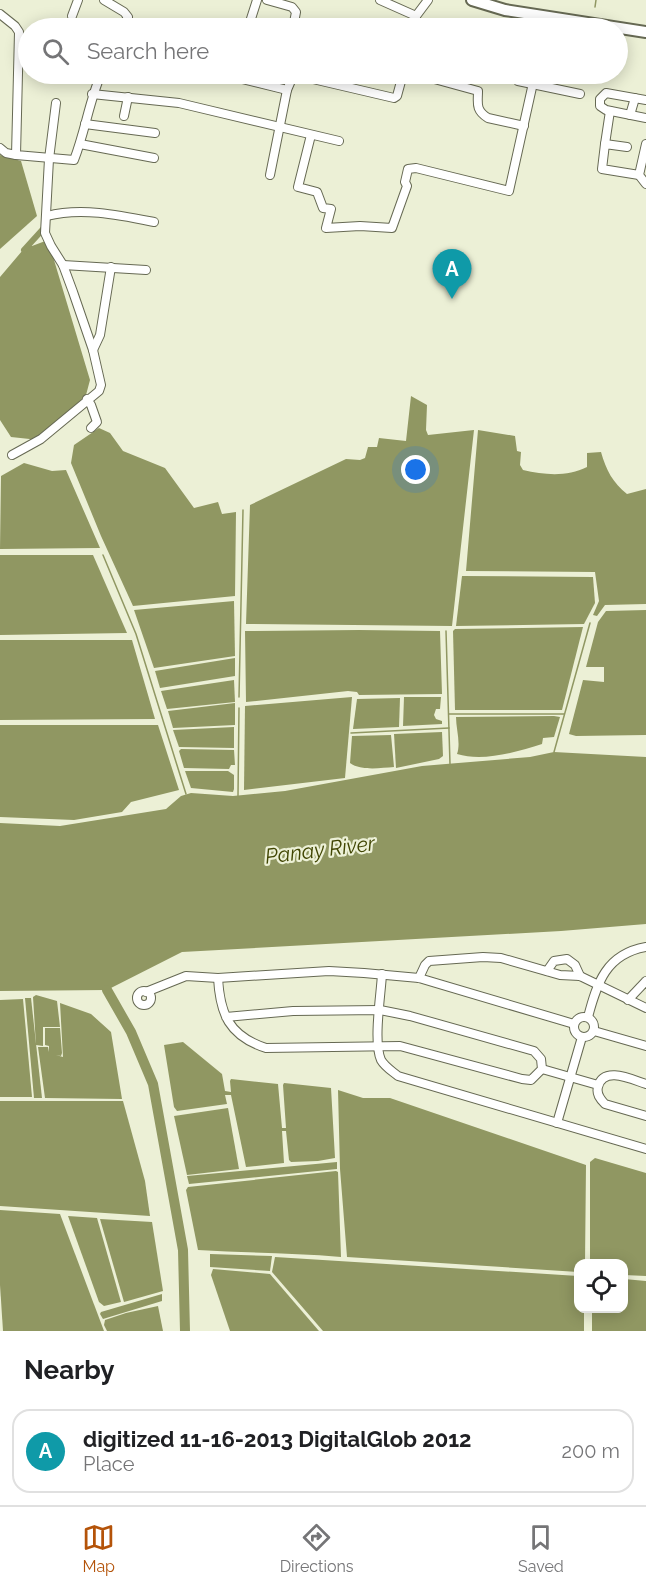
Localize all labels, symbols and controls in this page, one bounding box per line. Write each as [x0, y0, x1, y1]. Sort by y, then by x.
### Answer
search box [18, 18, 628, 84]
icon: search [39, 35, 72, 68]
text: Search here [87, 38, 209, 64]
pin: A [432, 250, 472, 299]
your location [401, 455, 430, 484]
water label: Panay River [264, 830, 377, 869]
map controls [574, 1259, 628, 1313]
button: locate [574, 1259, 628, 1313]
text: Nearby [24, 1355, 114, 1385]
text: digitized 11-16-2013 DigitalGlob 2012 [83, 1426, 471, 1452]
text: A [39, 1439, 52, 1463]
text: 200 m [562, 1439, 620, 1463]
text: Place [83, 1452, 134, 1476]
tab: Map [82, 1521, 115, 1576]
tab: Directions [280, 1521, 354, 1576]
tab: Saved [518, 1521, 564, 1576]

